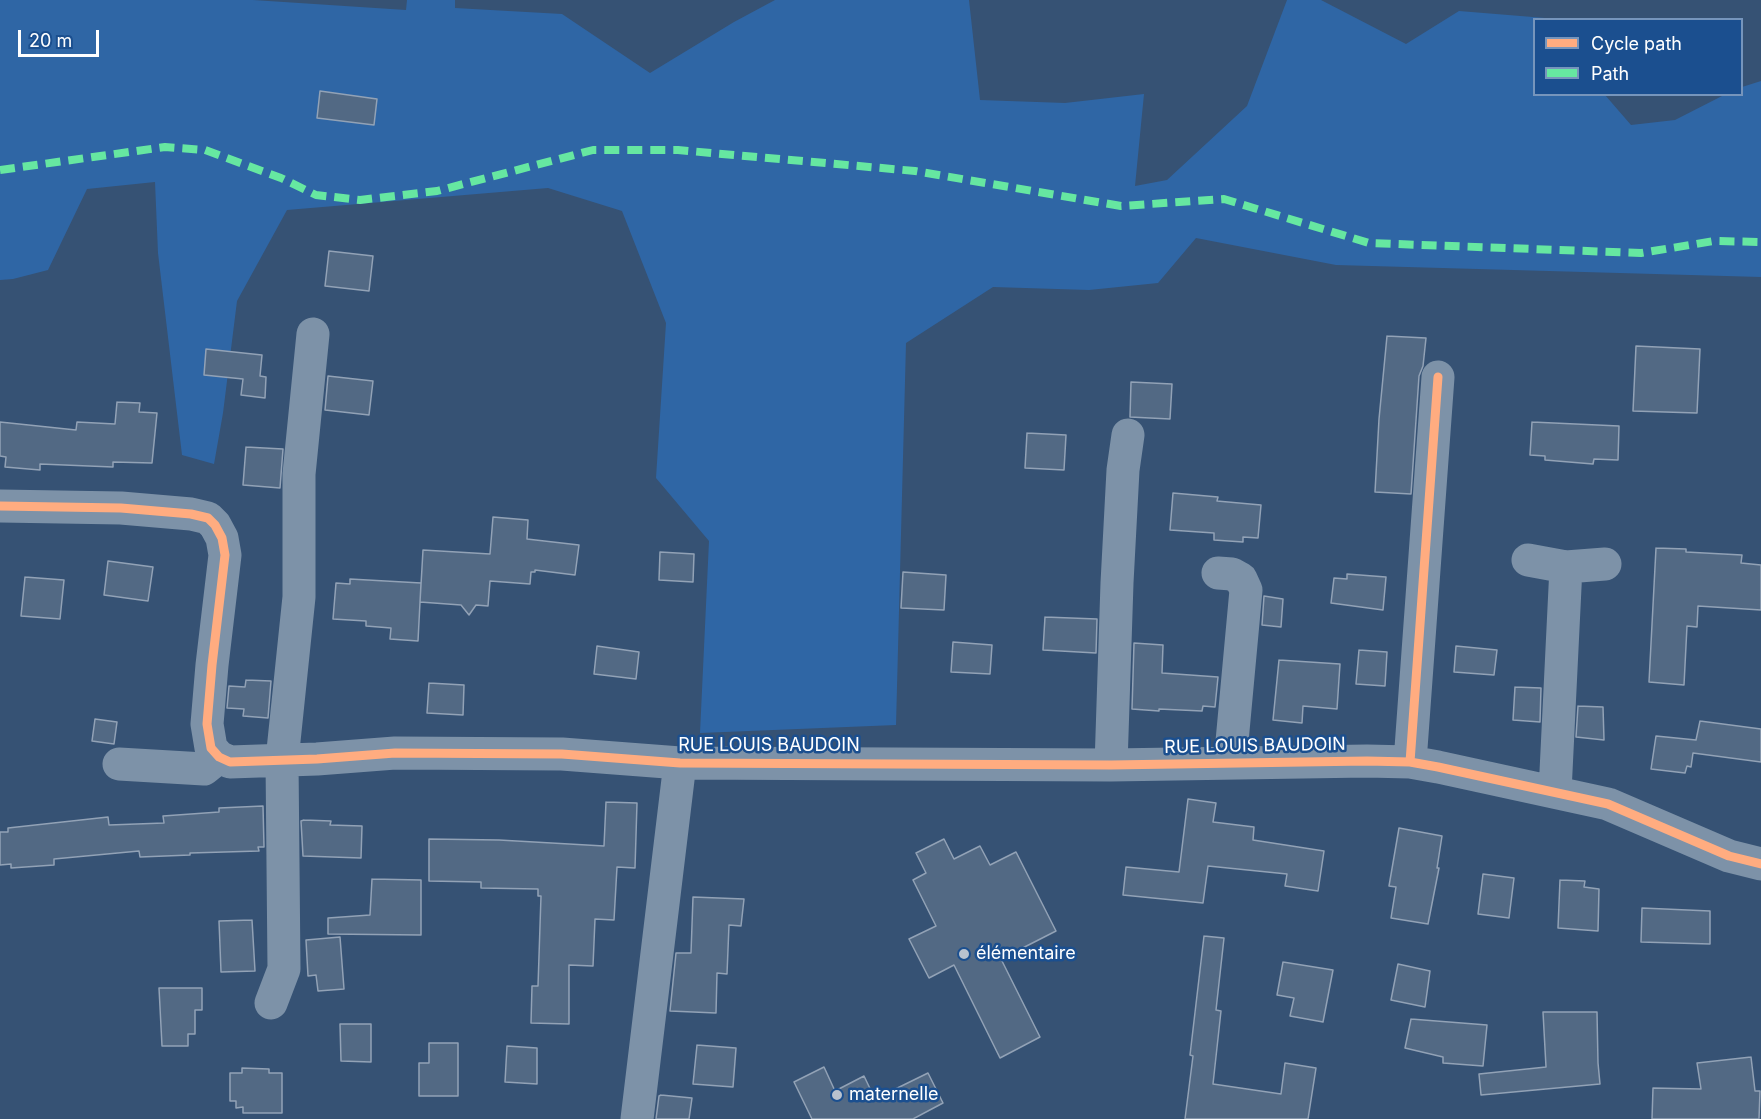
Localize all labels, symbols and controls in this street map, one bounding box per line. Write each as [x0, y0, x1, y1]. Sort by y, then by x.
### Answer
scale bar [21, 18, 102, 56]
legend [1533, 18, 1743, 96]
text: 20 m [29, 30, 72, 51]
text: Cycle path [1591, 33, 1682, 54]
text: Path [1591, 63, 1629, 84]
street label: RUE LOUIS BAUDOIN [1164, 734, 1346, 758]
street label: RUE LOUIS BAUDOIN [678, 735, 860, 757]
place label: élémentaire [976, 943, 1076, 965]
marker: élémentaire [957, 947, 971, 961]
place label: maternelle [849, 1084, 938, 1106]
marker: maternelle [830, 1088, 844, 1102]

